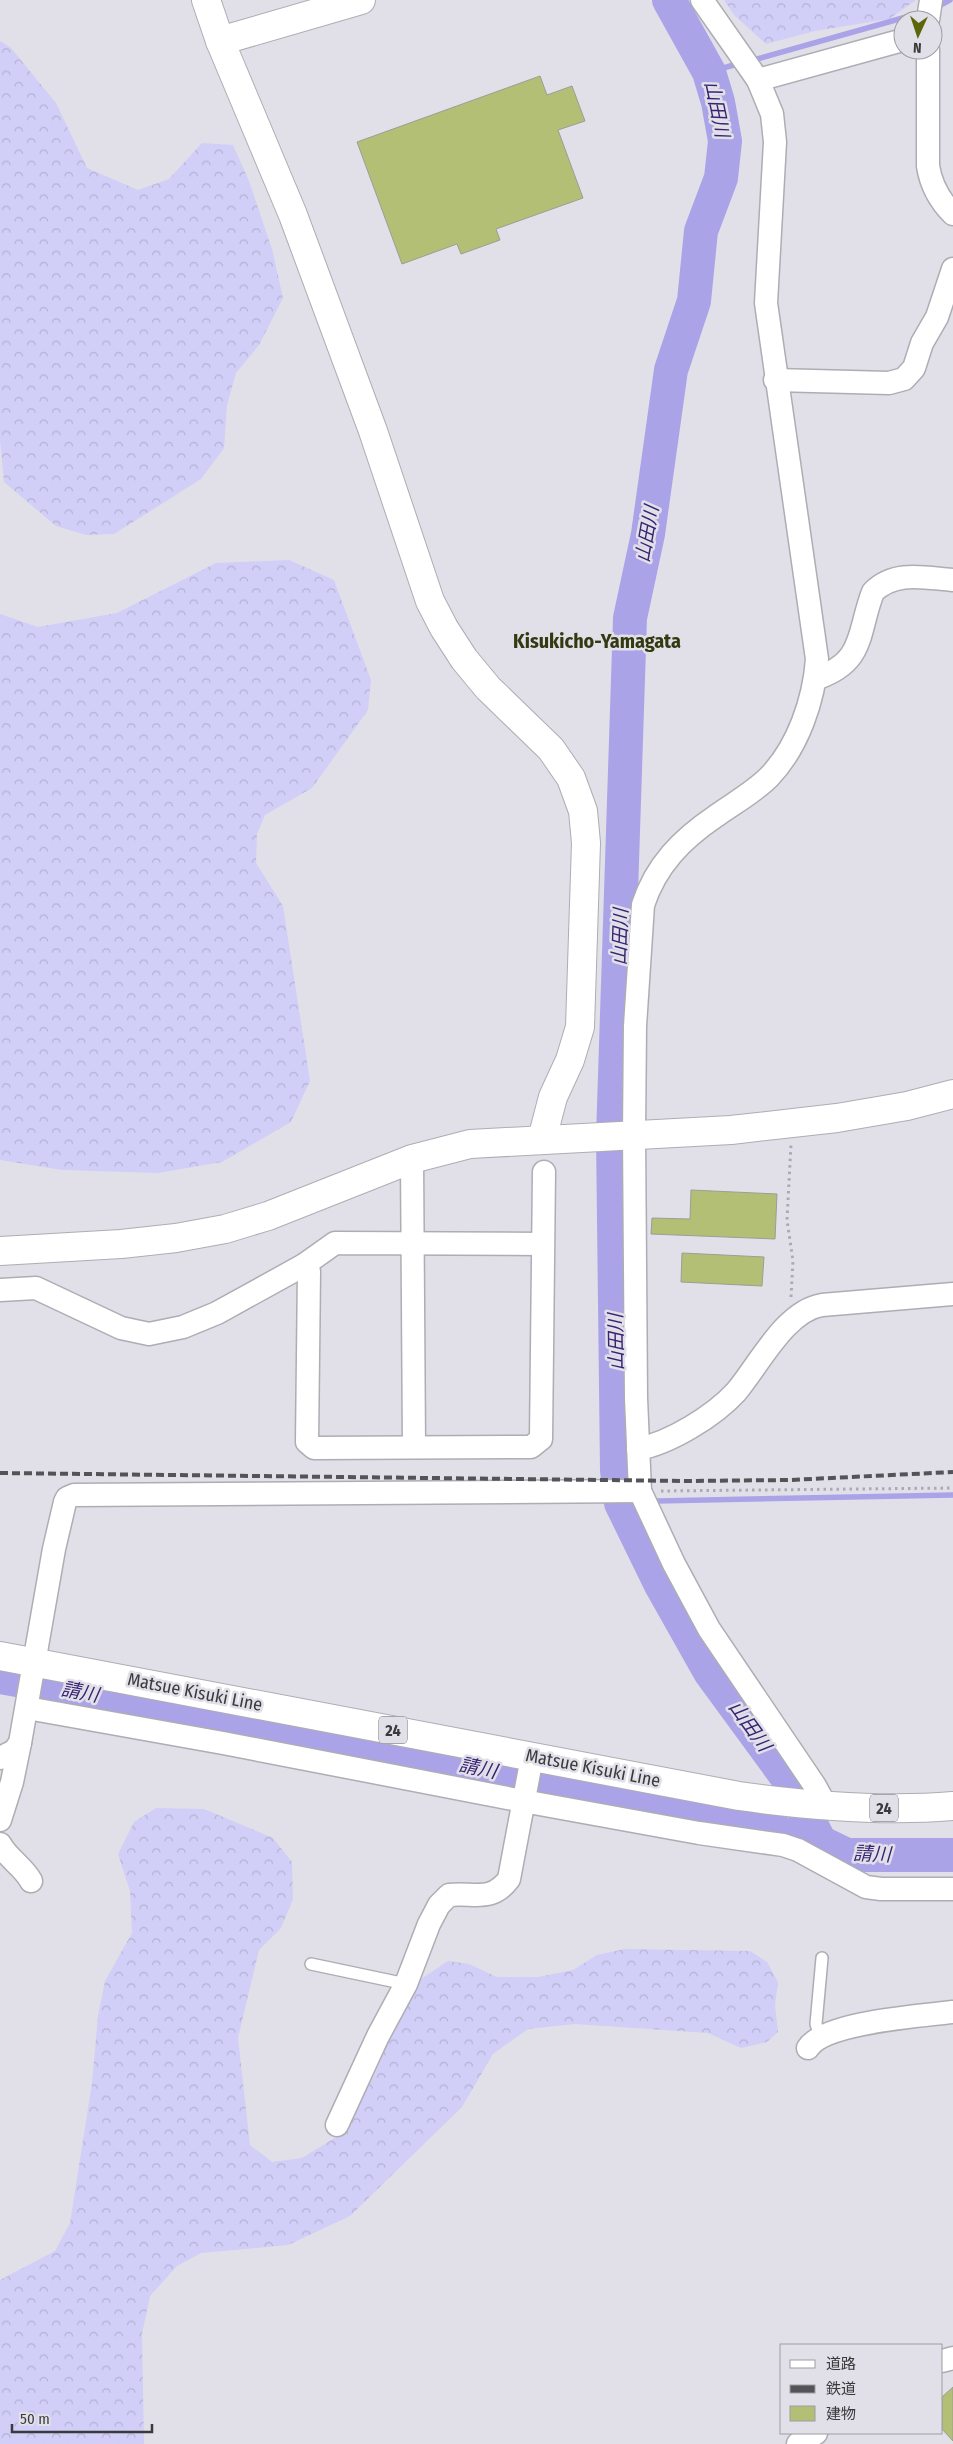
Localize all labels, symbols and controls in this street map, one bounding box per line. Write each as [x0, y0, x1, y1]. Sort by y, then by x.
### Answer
north arrow [893, 10, 943, 60]
text: N [913, 39, 922, 56]
water label: 山田川 [700, 79, 735, 141]
water label: 山田川 [631, 502, 664, 564]
district label: Kisukicho-Yamagata [513, 629, 681, 653]
water label: 山田川 [608, 906, 633, 966]
water label: 山田川 [604, 1311, 628, 1371]
street label: Matsue Kisuki Line [126, 1668, 264, 1716]
water label: 請川 [59, 1677, 103, 1707]
water label: 山田川 [724, 1696, 777, 1757]
road number: 24 [379, 1716, 407, 1744]
street label: Matsue Kisuki Line [524, 1744, 662, 1792]
water label: 請川 [457, 1753, 501, 1784]
road number: 24 [870, 1795, 898, 1822]
water label: 請川 [853, 1842, 893, 1866]
legend [780, 2344, 943, 2434]
text: 道路 [826, 2355, 856, 2373]
text: 鉄道 [826, 2380, 856, 2398]
scale bar [12, 2402, 152, 2434]
text: 建物 [826, 2405, 856, 2423]
text: 50 m [20, 2410, 50, 2428]

